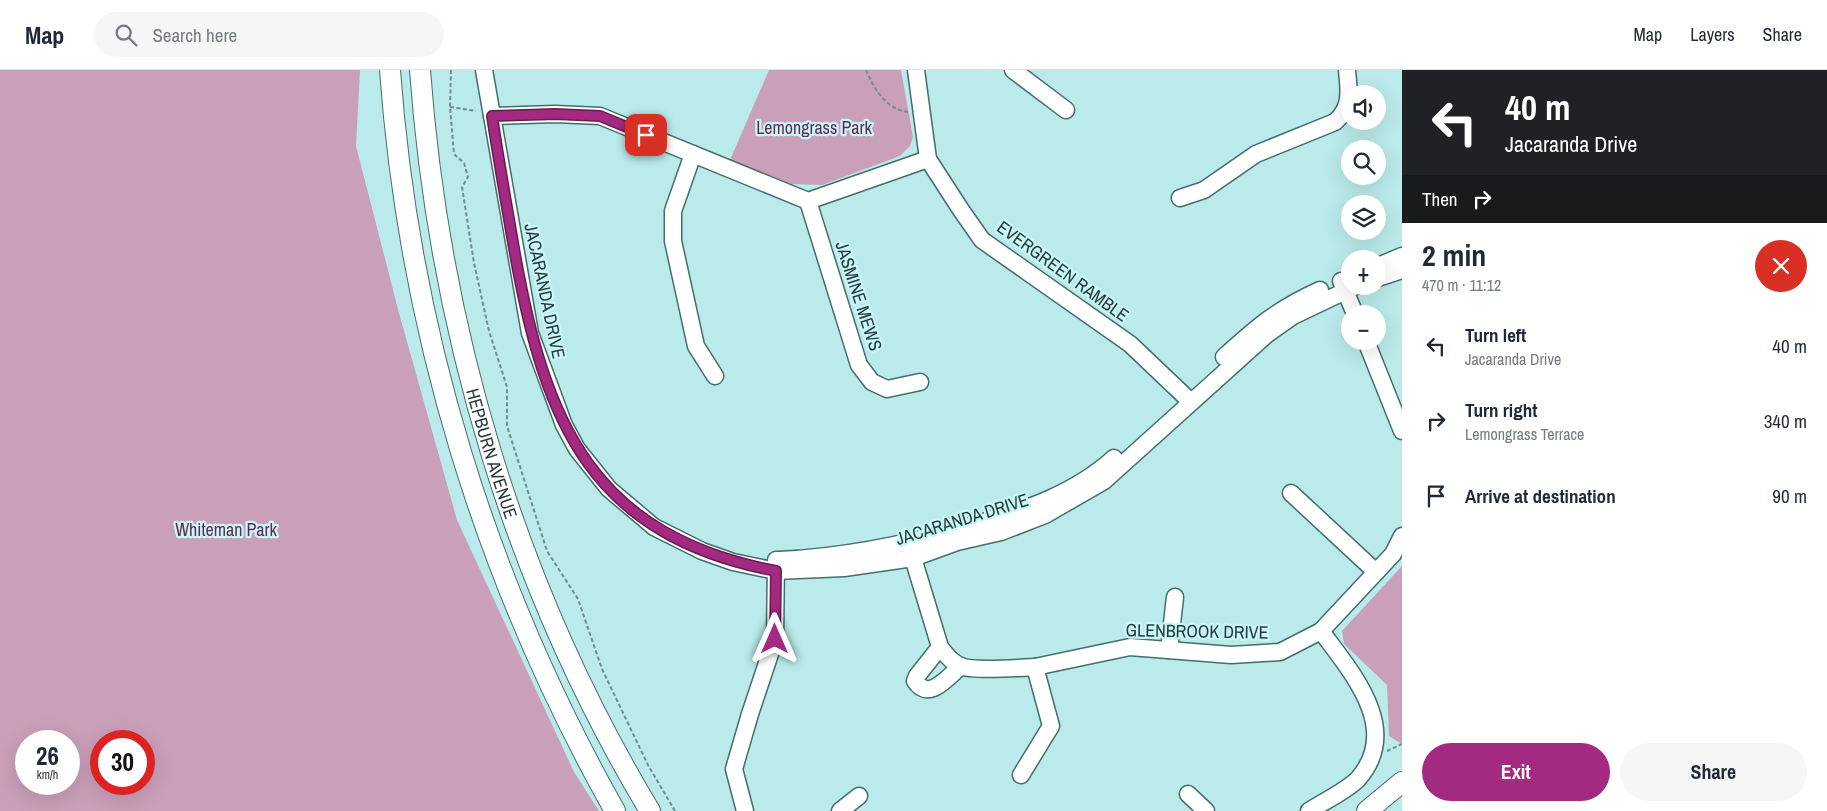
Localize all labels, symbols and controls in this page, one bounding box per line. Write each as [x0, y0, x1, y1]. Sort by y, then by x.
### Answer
search box [94, 12, 444, 57]
text: Map [25, 19, 64, 51]
icon: search [112, 21, 140, 49]
text: Search here [152, 22, 237, 48]
text: Map [1634, 22, 1662, 47]
text: Layers [1690, 22, 1735, 47]
text: Share [1763, 22, 1802, 47]
text: 40 m [1505, 84, 1570, 131]
map controls [1341, 85, 1386, 350]
button: sound [1341, 85, 1386, 130]
icon: left [1422, 90, 1487, 155]
pin [625, 114, 667, 156]
park label: Lemongrass Park [756, 115, 872, 140]
icon: arrive [632, 121, 660, 149]
text: Jacaranda Drive [1505, 129, 1637, 159]
button: search [1341, 140, 1386, 185]
icon: right [1468, 185, 1496, 213]
text: Then [1422, 186, 1458, 212]
button: layers [1341, 195, 1386, 240]
street label: EVERGREEN RAMBLE [992, 215, 1134, 327]
street label: JACARANDA DRIVE [518, 221, 572, 361]
text: 2 min [1422, 235, 1486, 275]
street label: JASMINE MEWS [829, 238, 889, 354]
button: close [1755, 240, 1807, 292]
button: + [1341, 250, 1386, 295]
text: 470 m · 11:12 [1422, 274, 1501, 296]
button: − [1341, 305, 1386, 350]
text: Turn left [1465, 322, 1526, 348]
icon: left [1422, 332, 1450, 360]
text: 40 m [1772, 333, 1807, 359]
text: Jacaranda Drive [1465, 348, 1561, 370]
street label: HEPBURN AVENUE [461, 385, 524, 522]
text: Turn right [1465, 397, 1537, 423]
icon: right [1422, 407, 1450, 435]
text: 340 m [1764, 408, 1807, 434]
text: Lemongrass Terrace [1465, 423, 1584, 445]
icon: arrive [1422, 482, 1450, 510]
text: Arrive at destination [1465, 483, 1616, 509]
text: 90 m [1772, 483, 1807, 509]
street label: JACARANDA DRIVE [892, 487, 1032, 551]
park label: Whiteman Park [175, 517, 277, 542]
position arrow [748, 612, 800, 664]
street label: GLENBROOK DRIVE [1125, 617, 1269, 645]
speed limit sign: 30 [90, 730, 155, 795]
text: 26 [36, 739, 59, 773]
button: Exit [1422, 743, 1610, 801]
button: Share [1620, 743, 1807, 801]
text: km/h [37, 767, 58, 783]

